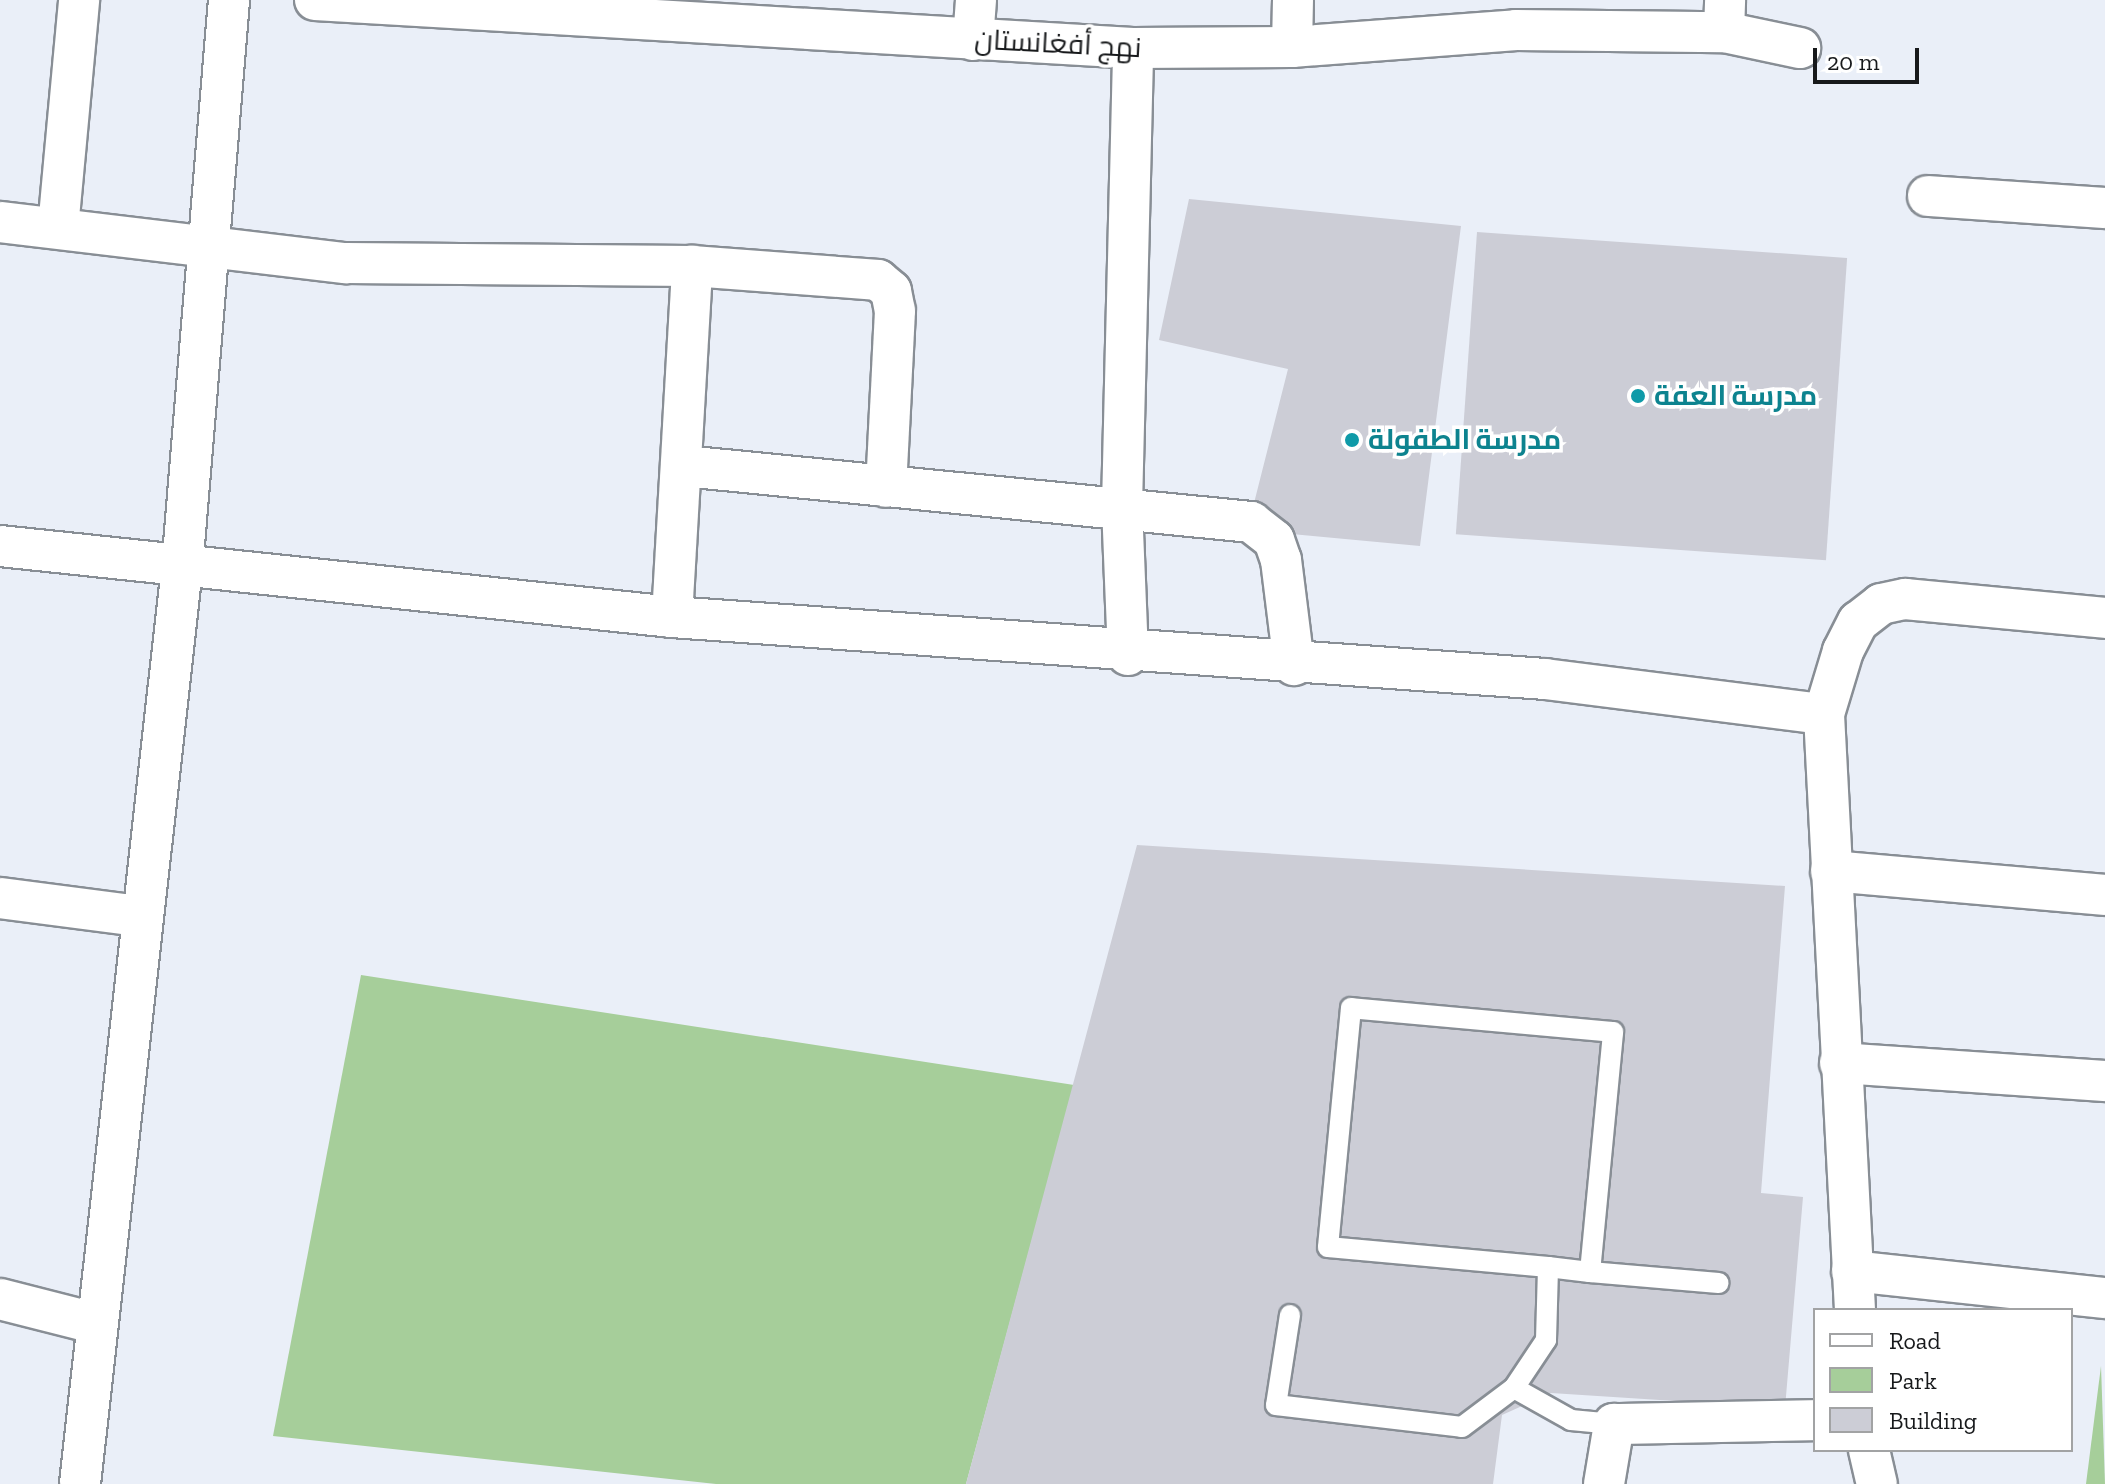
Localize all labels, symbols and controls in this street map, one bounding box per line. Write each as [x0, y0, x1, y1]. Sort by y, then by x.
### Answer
street label: نهج أفغانستان [974, 23, 1142, 65]
scale bar [1817, 32, 1923, 82]
text: 20 m [1827, 47, 1879, 76]
place label: مدرسة العفة [1654, 379, 1817, 413]
marker: مدرسة العفة [1629, 387, 1647, 405]
place label: مدرسة الطفولة [1368, 423, 1561, 457]
marker: مدرسة الطفولة [1343, 431, 1361, 449]
legend [1813, 1308, 2073, 1452]
text: Road [1889, 1326, 1941, 1355]
text: Park [1889, 1366, 1937, 1395]
text: Building [1889, 1406, 1977, 1435]

